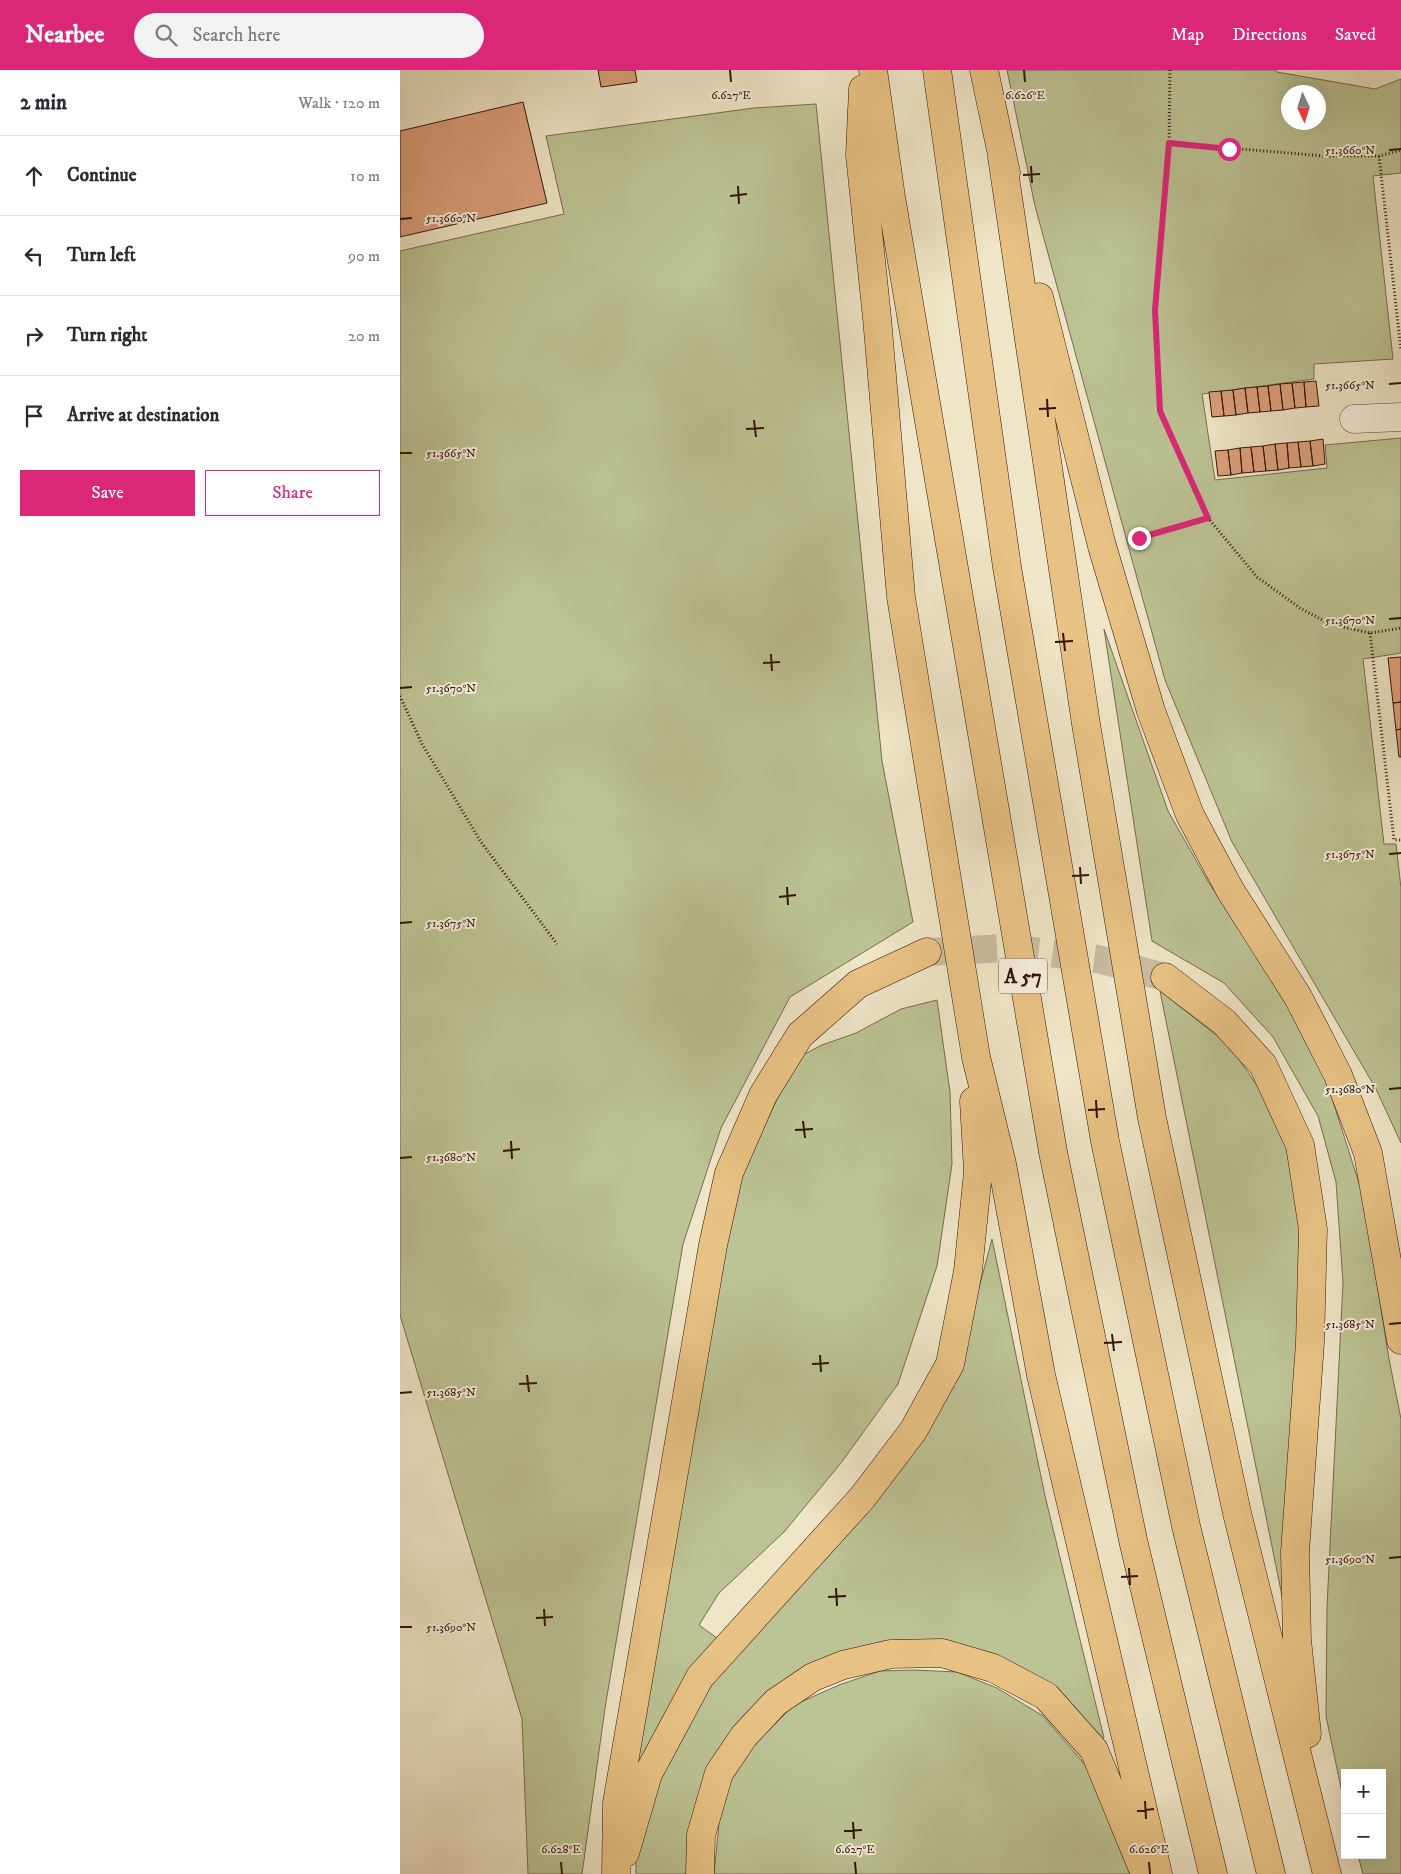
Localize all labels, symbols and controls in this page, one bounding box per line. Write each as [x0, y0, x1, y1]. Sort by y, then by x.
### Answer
search box [134, 13, 484, 58]
text: Nearbee [25, 20, 104, 50]
icon: search [152, 21, 180, 49]
text: Search here [192, 24, 280, 47]
text: Map [1171, 24, 1204, 46]
text: Directions [1232, 24, 1307, 46]
text: Saved [1335, 24, 1376, 46]
north arrow [1281, 85, 1326, 130]
text: 6.627°E [711, 88, 751, 103]
text: 6.626°E [1005, 88, 1045, 103]
text: 2 min [20, 90, 67, 116]
text: Walk · 120 m [298, 93, 380, 113]
route start [1218, 138, 1241, 161]
text: 51.3660°N [1325, 143, 1375, 158]
icon: ahead [20, 162, 48, 190]
text: Continue [67, 164, 137, 187]
text: 10 m [350, 166, 380, 186]
text: 51.3660°N [426, 211, 476, 226]
icon: left [20, 242, 48, 270]
text: Turn left [67, 244, 136, 267]
text: 90 m [348, 246, 380, 266]
icon: right [20, 322, 48, 350]
text: Turn right [67, 324, 147, 347]
text: 20 m [348, 326, 380, 346]
text: 51.3665°N [1325, 378, 1375, 393]
icon: arrive [20, 402, 48, 430]
text: Arrive at destination [67, 404, 219, 427]
text: 51.3665°N [426, 446, 476, 461]
button: Save [20, 470, 195, 516]
button: Share [205, 470, 380, 516]
route end [1128, 527, 1151, 550]
text: 51.3670°N [1325, 613, 1375, 628]
text: 51.3670°N [426, 681, 476, 696]
text: 51.3675°N [1325, 847, 1375, 862]
text: 51.3675°N [426, 916, 476, 931]
road number: A 57 [999, 958, 1047, 994]
text: 51.3680°N [1325, 1082, 1375, 1097]
text: 51.3680°N [426, 1150, 476, 1165]
text: 51.3685°N [1325, 1317, 1375, 1332]
text: 51.3685°N [426, 1385, 476, 1400]
text: 51.3690°N [1325, 1552, 1375, 1567]
text: 51.3690°N [426, 1620, 476, 1635]
map controls [1341, 1769, 1386, 1859]
button: + [1341, 1769, 1386, 1814]
button: − [1341, 1814, 1386, 1859]
text: 6.628°E [541, 1842, 581, 1857]
text: 6.627°E [835, 1842, 875, 1857]
text: 6.626°E [1129, 1842, 1169, 1857]

